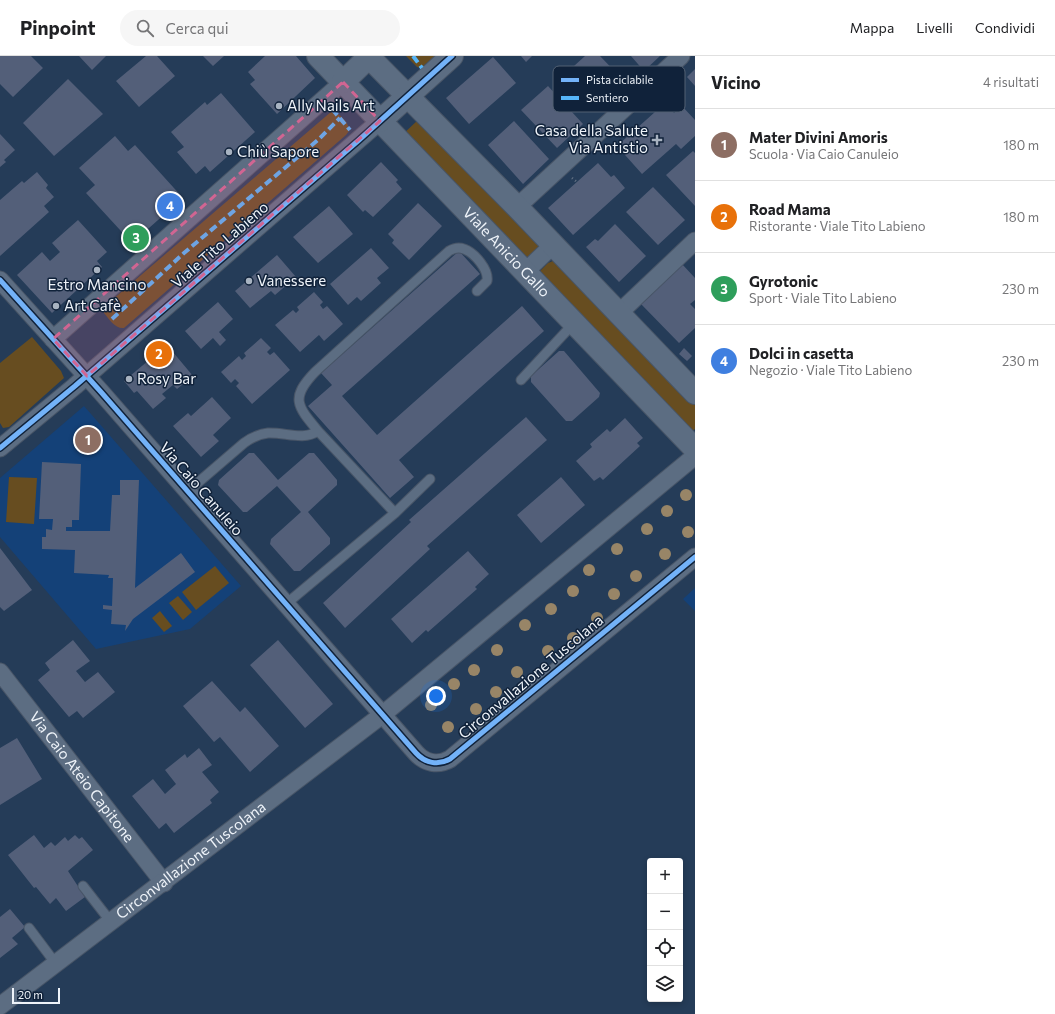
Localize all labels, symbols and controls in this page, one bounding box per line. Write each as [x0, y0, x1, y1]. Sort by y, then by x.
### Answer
search box [120, 10, 400, 46]
text: Pinpoint [20, 16, 96, 39]
icon: search [134, 17, 156, 39]
text: Cerca qui [166, 19, 229, 37]
text: Mappa [850, 19, 894, 36]
text: Livelli [916, 19, 953, 36]
text: Condividi [975, 19, 1035, 36]
legend [553, 66, 685, 112]
text: Vicino [711, 72, 761, 93]
text: Pista ciclabile [586, 73, 653, 86]
text: 4 risultati [983, 74, 1039, 90]
text: Sentiero [586, 91, 629, 104]
place label: Ally Nails Art [287, 96, 375, 114]
marker: Ally Nails Art [274, 101, 284, 111]
place label: Casa della Salute Via Antistio [535, 121, 648, 156]
text: Mater Divini Amoris [749, 128, 888, 146]
marker: Casa della Salute Via Antistio [651, 134, 663, 146]
text: 1 [721, 137, 727, 153]
text: 180 m [1003, 137, 1039, 153]
place label: Chiù Sapore [237, 142, 319, 160]
text: Scuola · Via Caio Canuleio [749, 146, 899, 162]
marker: Chiù Sapore [224, 147, 234, 157]
pin: 4 [157, 191, 183, 221]
street label: Viale Tito Labieno [167, 197, 272, 291]
text: Road Mama [749, 200, 831, 218]
street label: Viale Anicio Gallo [460, 203, 554, 300]
text: 2 [720, 209, 728, 225]
text: 180 m [1003, 209, 1039, 225]
text: Ristorante · Viale Tito Labieno [749, 218, 926, 234]
pin: 3 [123, 223, 149, 253]
marker: Estro Mancino [92, 265, 102, 275]
place label: Vanessere [257, 271, 326, 289]
text: Gyrotonic [749, 272, 818, 290]
place label: Estro Mancino [48, 275, 146, 293]
marker: Vanessere [244, 276, 254, 286]
text: 3 [720, 281, 728, 297]
text: 230 m [1002, 281, 1039, 297]
text: Sport · Viale Tito Labieno [749, 290, 897, 306]
place label: Art Cafè [64, 296, 121, 314]
marker: Art Cafè [51, 301, 61, 311]
pin: 2 [146, 339, 172, 369]
text: Dolci in casetta [749, 344, 854, 362]
text: 4 [720, 353, 728, 369]
text: 230 m [1002, 353, 1039, 369]
text: Negozio · Viale Tito Labieno [749, 362, 912, 378]
place label: Rosy Bar [137, 369, 196, 387]
marker: Rosy Bar [124, 374, 134, 384]
pin: 1 [75, 425, 101, 455]
street label: Via Caio Canuleio [156, 438, 247, 539]
street label: Circonvallazione Tuscolana [454, 610, 606, 742]
your location [426, 686, 446, 706]
street label: Via Caio Ateio Capitone [26, 707, 139, 845]
street label: Circonvallazione Tuscolana [112, 797, 269, 923]
map controls [647, 858, 683, 1002]
button: + [647, 858, 683, 894]
button: − [647, 894, 683, 930]
button: locate [647, 930, 683, 966]
button: layers [647, 966, 683, 1002]
scale bar [12, 986, 60, 1005]
text: 20 m [18, 988, 43, 1001]

